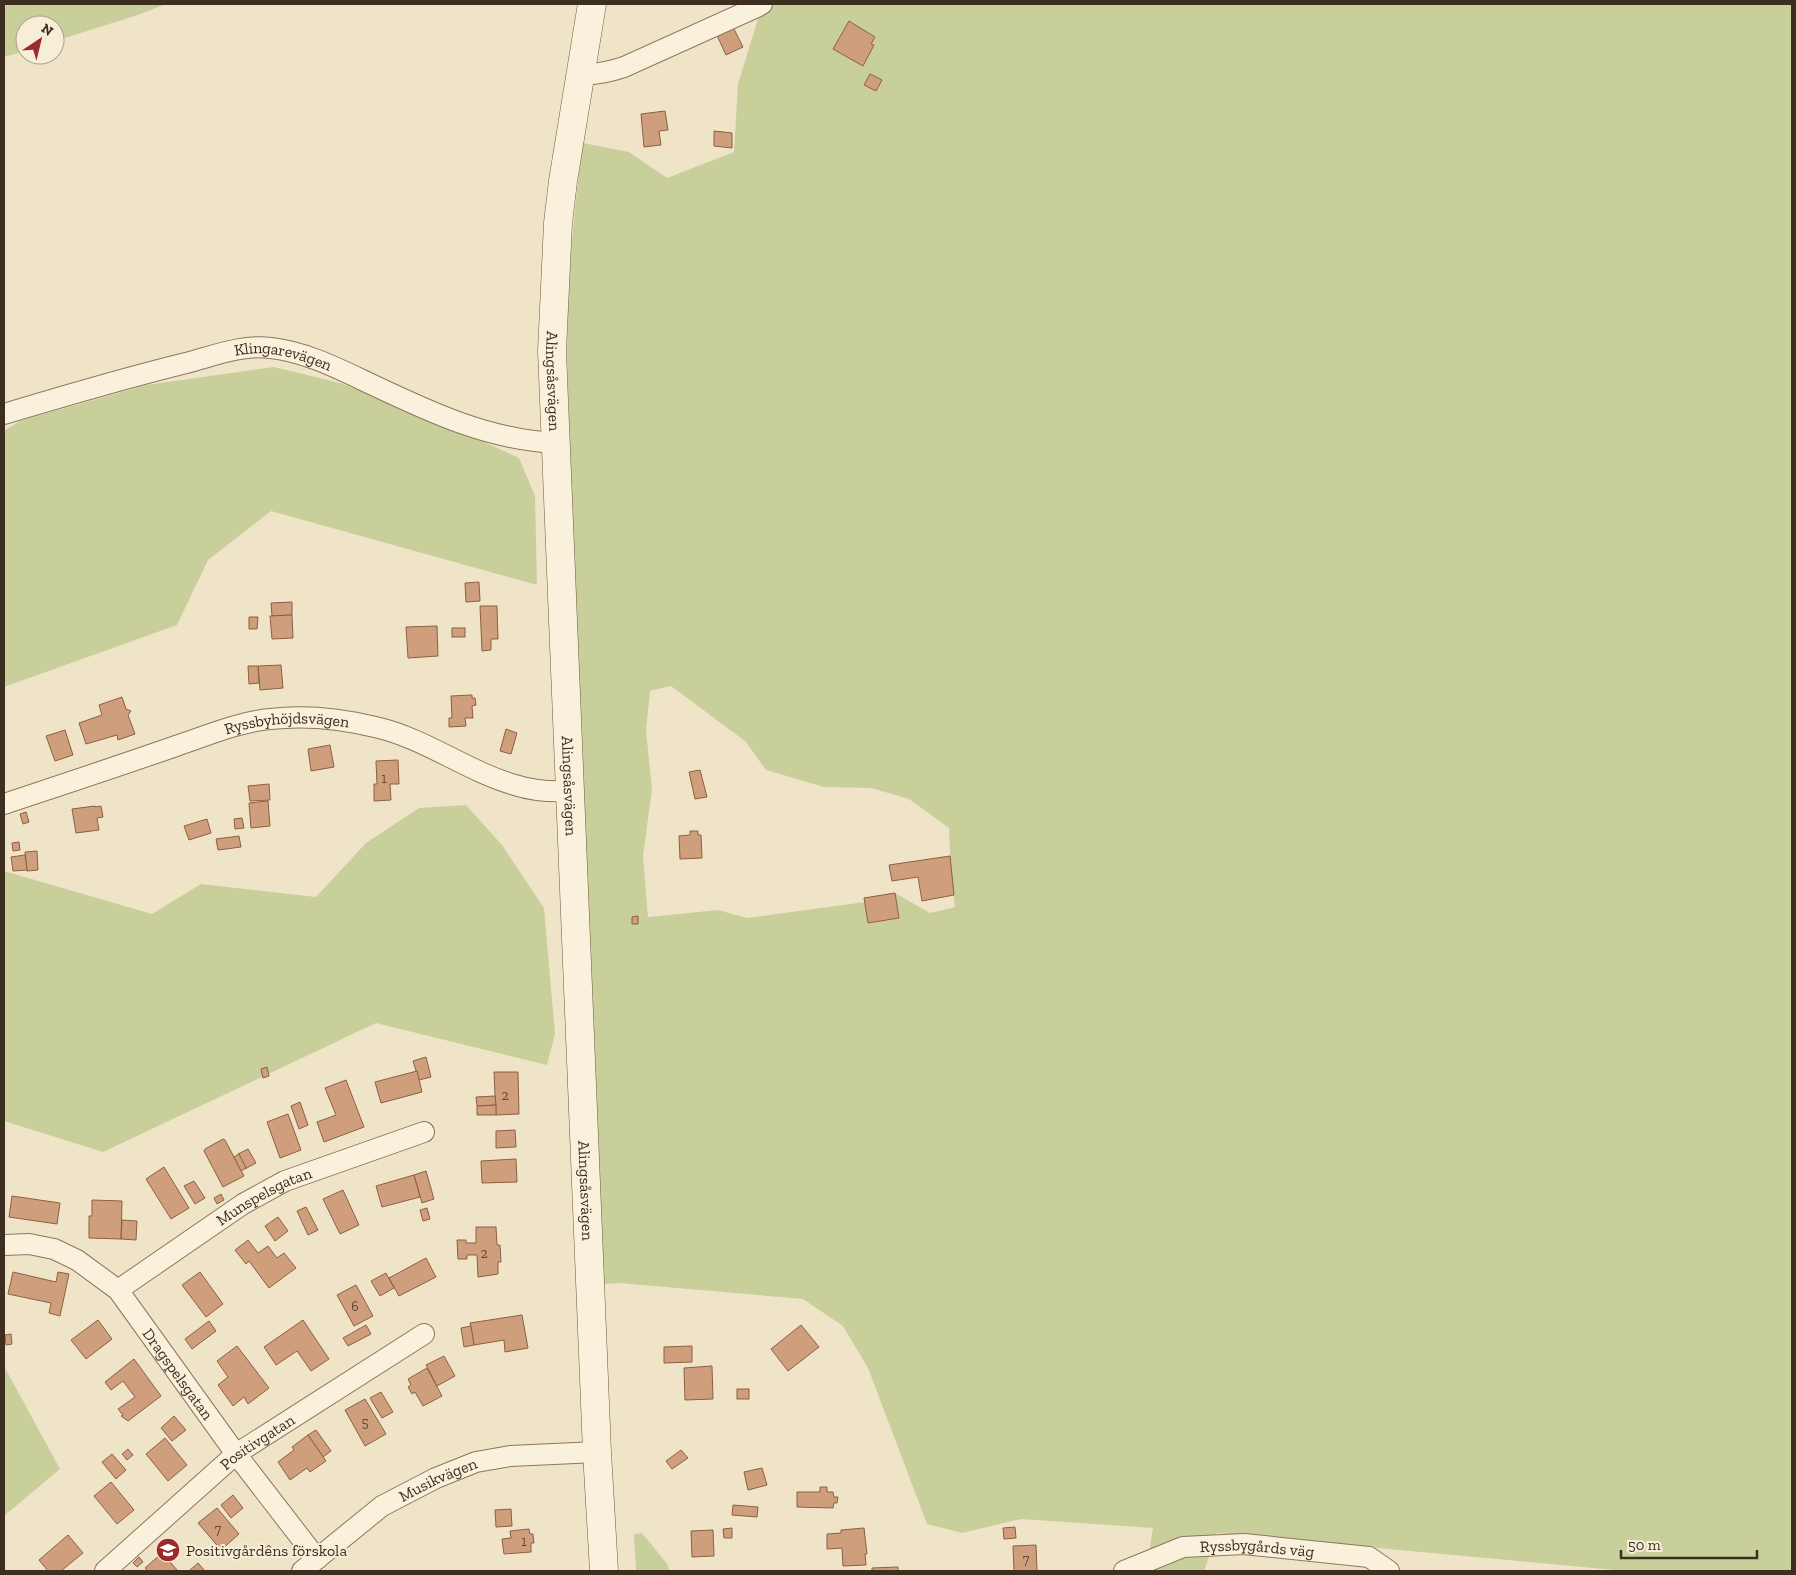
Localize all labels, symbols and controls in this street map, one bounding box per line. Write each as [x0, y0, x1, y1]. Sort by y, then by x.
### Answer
north arrow [15, 15, 65, 65]
text: N [38, 20, 57, 40]
street label: Alingsåsvägen [542, 331, 565, 432]
street label: Klingarevägen [233, 338, 336, 375]
street label: Ryssbyhöjdsvägen [222, 708, 352, 738]
street label: Alingsåsvägen [558, 735, 581, 837]
house number: 1 [381, 770, 387, 787]
house number: 2 [501, 1087, 509, 1104]
street label: Alingsåsvägen [575, 1140, 598, 1242]
street label: Munspelsgatan [212, 1163, 315, 1229]
house number: 2 [480, 1245, 488, 1262]
house number: 6 [351, 1298, 359, 1315]
street label: Dragspelsgatan [139, 1324, 218, 1424]
street label: Positivgatan [216, 1409, 299, 1474]
house number: 5 [361, 1414, 369, 1431]
street label: Musikvägen [395, 1453, 480, 1505]
house number: 7 [215, 1521, 222, 1538]
scale bar [1621, 1528, 1757, 1560]
house number: 1 [521, 1533, 527, 1550]
street label: Ryssbygårds väg [1199, 1534, 1316, 1561]
text: 50 m [1628, 1536, 1661, 1554]
school or university icon: Positivgårdens förskola [155, 1537, 181, 1563]
place label: Positivgårdens förskola [186, 1541, 347, 1560]
house number: 7 [1023, 1551, 1030, 1568]

